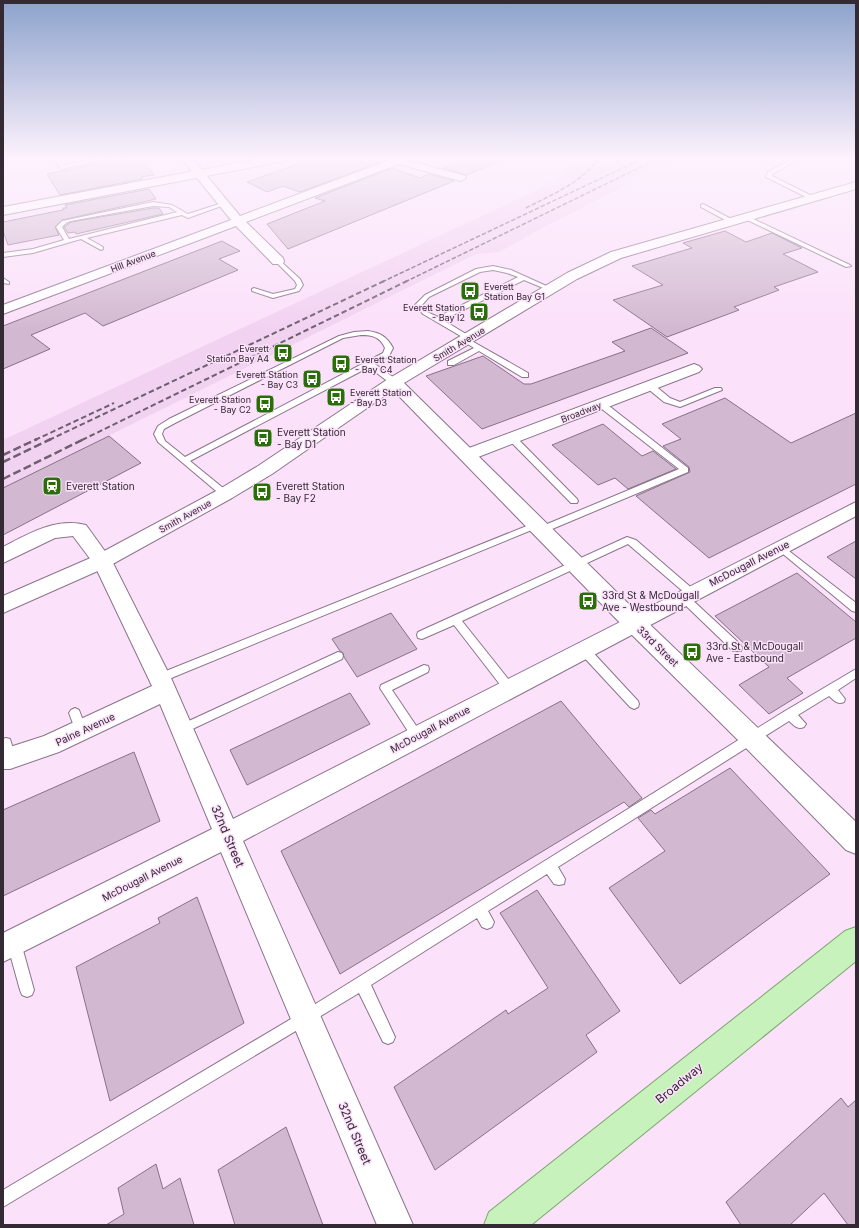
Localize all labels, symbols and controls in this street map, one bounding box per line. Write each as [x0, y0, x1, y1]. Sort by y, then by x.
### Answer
street label: Hill Avenue [109, 247, 157, 275]
bus stop icon: Everett Station Bay G1 [459, 280, 481, 302]
place label: Everett Station Bay G1 [484, 281, 545, 302]
bus stop icon: Everett Station - Bay I2 [468, 301, 490, 323]
place label: Everett Station - Bay I2 [403, 302, 465, 323]
street label: Smith Avenue [431, 324, 487, 364]
bus stop icon: Everett Station Bay A4 [272, 342, 294, 364]
place label: Everett Station Bay A4 [206, 343, 269, 364]
bus stop icon: Everett Station - Bay C4 [330, 353, 352, 375]
place label: Everett Station - Bay C4 [355, 354, 417, 375]
bus stop icon: Everett Station - Bay C3 [301, 368, 323, 390]
place label: Everett Station - Bay C3 [236, 369, 298, 390]
bus stop icon: Everett Station - Bay D3 [325, 386, 347, 408]
place label: Everett Station - Bay D3 [350, 387, 412, 408]
bus stop icon: Everett Station - Bay C2 [254, 393, 276, 415]
place label: Everett Station - Bay C2 [189, 394, 251, 415]
street label: Broadway [559, 399, 603, 425]
place label: Everett Station - Bay D1 [277, 426, 346, 450]
bus stop icon: Everett Station - Bay D1 [252, 427, 274, 449]
station icon: Everett Station [41, 475, 63, 497]
place label: Everett Station [66, 480, 135, 492]
place label: Everett Station - Bay F2 [276, 480, 345, 504]
bus stop icon: Everett Station - Bay F2 [251, 481, 273, 503]
street label: Smith Avenue [157, 497, 213, 535]
street label: McDougall Avenue [707, 538, 791, 588]
place label: 33rd St & McDougall Ave - Westbound [602, 589, 699, 613]
bus stop icon: 33rd St & McDougall Ave - Westbound [577, 590, 599, 612]
street label: 33rd Street [635, 623, 682, 669]
place label: 33rd St & McDougall Ave - Eastbound [706, 640, 803, 664]
bus stop icon: 33rd St & McDougall Ave - Eastbound [681, 641, 703, 663]
street label: McDougall Avenue [388, 703, 472, 755]
street label: Paine Avenue [53, 710, 117, 748]
street label: 32nd Street [208, 803, 248, 870]
street label: McDougall Avenue [100, 853, 184, 903]
street label: Broadway [652, 1059, 706, 1107]
street label: 32nd Street [335, 1100, 375, 1167]

